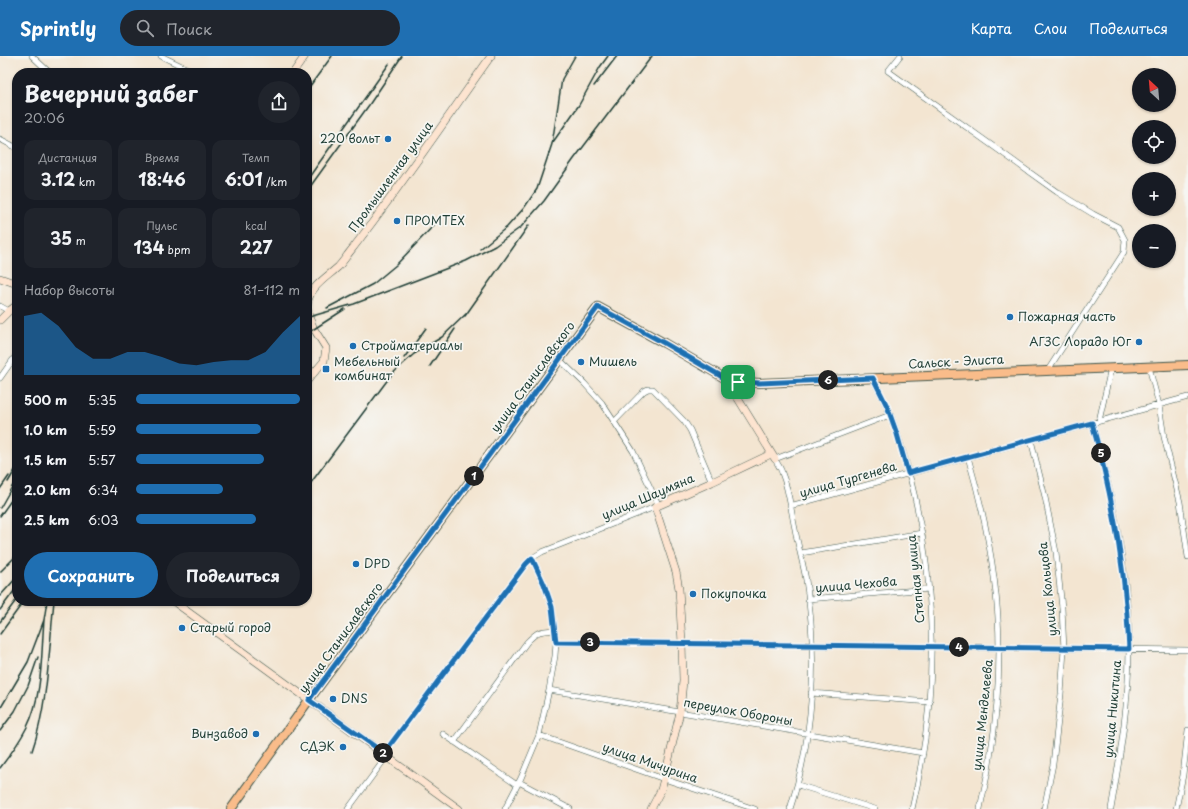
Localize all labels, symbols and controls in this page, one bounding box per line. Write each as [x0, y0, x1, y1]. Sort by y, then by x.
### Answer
search box [120, 10, 400, 46]
text: Sprintly [20, 14, 96, 42]
icon: search [134, 17, 156, 39]
text: Поиск [166, 17, 212, 40]
text: Карта [971, 18, 1012, 39]
text: Слои [1034, 18, 1067, 39]
text: Поделиться [1089, 18, 1168, 39]
north arrow [1132, 68, 1176, 112]
map controls [1132, 68, 1176, 268]
text: Вечерний забег [24, 76, 198, 109]
button: share [258, 81, 300, 123]
text: 20:06 [24, 108, 65, 127]
street label: Промышленная улица [344, 117, 437, 236]
button: locate [1132, 120, 1176, 164]
place label: 220 вольт [320, 129, 380, 147]
marker: 220 вольт [383, 134, 393, 144]
text: Дистанция [39, 149, 97, 166]
text: Время [144, 149, 180, 166]
text: Темп [242, 149, 270, 166]
text: 3.12 [41, 166, 75, 192]
text: 18:46 [138, 166, 186, 192]
text: 6:01 [225, 166, 263, 192]
button: + [1132, 172, 1176, 216]
text: km [75, 173, 95, 190]
text: /km [263, 173, 287, 190]
place label: ПРОМТЕХ [405, 211, 465, 229]
marker: ПРОМТЕХ [392, 216, 402, 226]
text: Пульс [146, 217, 178, 234]
text: kcal [245, 217, 267, 234]
button: − [1132, 224, 1176, 268]
text: 35 [50, 225, 72, 251]
text: m [72, 232, 86, 249]
text: 134 [133, 234, 164, 260]
text: 227 [240, 234, 272, 260]
text: bpm [164, 241, 191, 258]
text: Набор высоты [24, 280, 115, 299]
text: 81–112 m [243, 280, 300, 299]
place label: Пожарная часть [1018, 307, 1116, 325]
marker: Пожарная часть [1005, 312, 1015, 322]
street label: улица Станиславского [486, 317, 579, 436]
place label: АГЗС Лорадо Юг [1029, 332, 1132, 350]
place label: Стройматериалы [361, 336, 463, 354]
marker: АГЗС Лорадо Юг [1134, 337, 1144, 347]
marker: Стройматериалы [348, 341, 358, 351]
street label: Сальск - Элиста [908, 349, 1005, 372]
place label: Мебельный комбинат [334, 352, 400, 384]
place label: Мишель [589, 352, 637, 370]
marker: Мишель [576, 357, 586, 367]
marker: Мебельный комбинат [321, 364, 331, 374]
pin [721, 365, 755, 399]
pin: 6 [818, 370, 838, 390]
icon: arrive [727, 371, 749, 393]
text: 6 [824, 371, 832, 388]
text: 500 m [24, 390, 67, 409]
text: 5:35 [88, 390, 117, 409]
text: 1.0 km [24, 420, 67, 439]
text: 5:59 [88, 420, 116, 439]
pin: 5 [1091, 443, 1111, 463]
text: 5 [1097, 444, 1105, 461]
text: 1.5 km [24, 450, 67, 469]
text: 5:57 [88, 450, 116, 469]
street label: улица Тургенева [797, 456, 899, 501]
pin: 1 [464, 466, 484, 486]
text: 1 [471, 467, 477, 484]
street label: улица Шаумяна [599, 468, 697, 524]
text: 2.0 km [24, 480, 71, 499]
text: 6:34 [88, 480, 118, 499]
text: 2.5 km [24, 510, 69, 529]
text: 6:03 [88, 510, 119, 529]
street label: Степная улица [901, 534, 929, 624]
street label: улица Кольцова [1033, 541, 1061, 637]
button: Сохранить [24, 552, 158, 598]
button: Поделиться [166, 552, 300, 598]
place label: DPD [364, 554, 390, 572]
marker: DPD [351, 559, 361, 569]
street label: улица Чехова [814, 571, 898, 597]
street label: улица Станиславского [294, 578, 387, 697]
place label: Покупочка [701, 584, 767, 602]
marker: Покупочка [688, 589, 698, 599]
place label: Старый город [190, 618, 271, 636]
marker: Старый город [177, 623, 187, 633]
pin: 3 [580, 632, 600, 652]
text: 3 [586, 633, 594, 650]
pin: 4 [949, 637, 969, 657]
text: 4 [955, 638, 963, 655]
street label: улица Менделеева [967, 658, 997, 772]
street label: улица Никитина [1099, 659, 1125, 759]
place label: DNS [341, 689, 368, 707]
street label: переулок Обороны [682, 693, 794, 729]
marker: DNS [328, 694, 338, 704]
place label: Винзавод [191, 724, 248, 742]
marker: Винзавод [251, 729, 261, 739]
place label: СДЭК [300, 737, 335, 755]
street label: улица Мичурина [600, 737, 701, 787]
marker: СДЭК [338, 742, 348, 752]
pin: 2 [373, 743, 393, 763]
text: 2 [379, 744, 387, 761]

